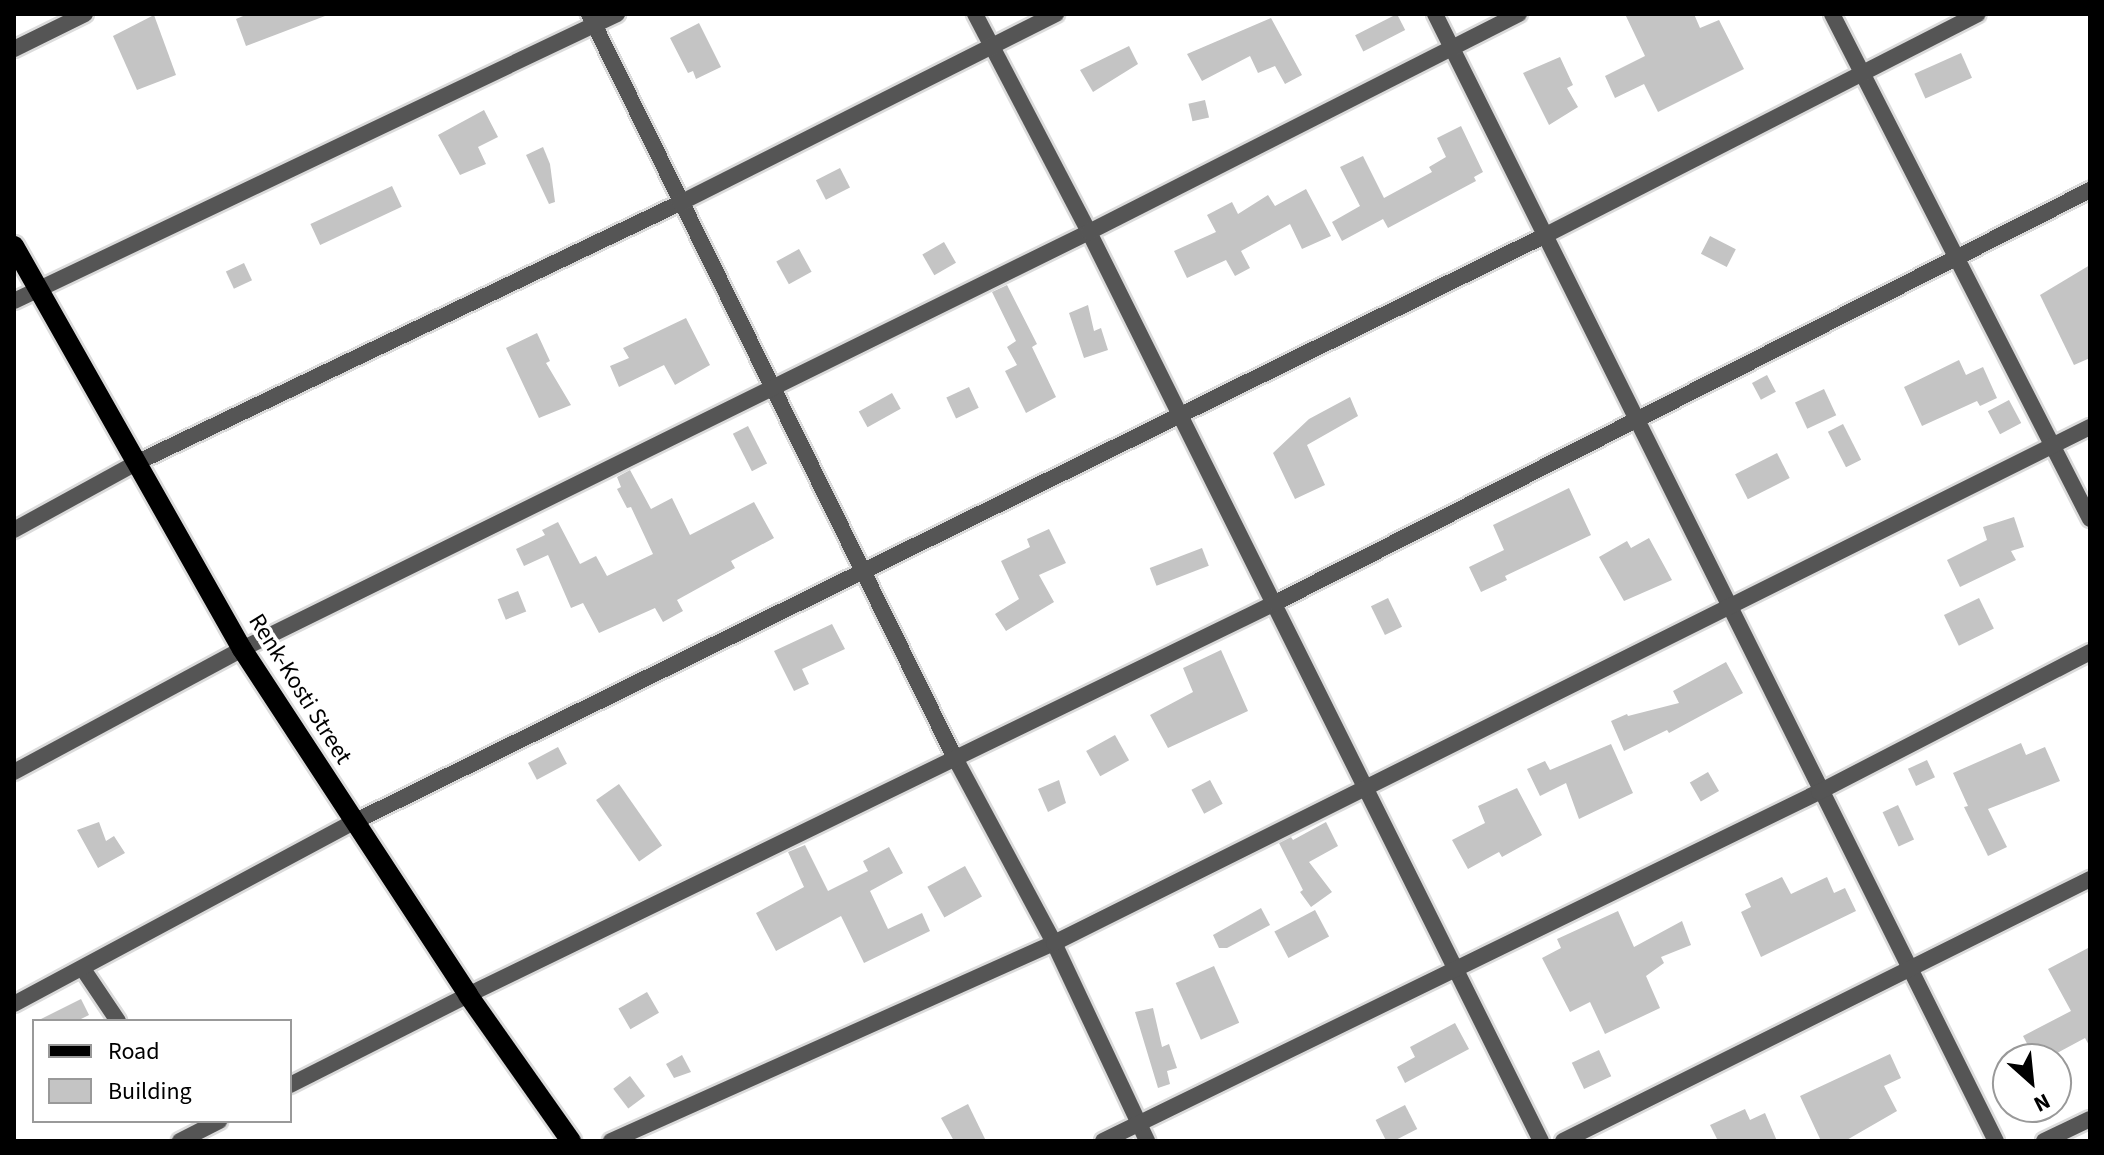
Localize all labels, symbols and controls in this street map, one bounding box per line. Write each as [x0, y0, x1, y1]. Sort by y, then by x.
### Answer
street label: Renk-Kosti Street [242, 608, 358, 770]
legend [32, 1019, 292, 1123]
text: Road [108, 1034, 160, 1069]
north arrow [1992, 1043, 2072, 1123]
text: Building [108, 1074, 192, 1109]
text: N [2028, 1085, 2056, 1120]

